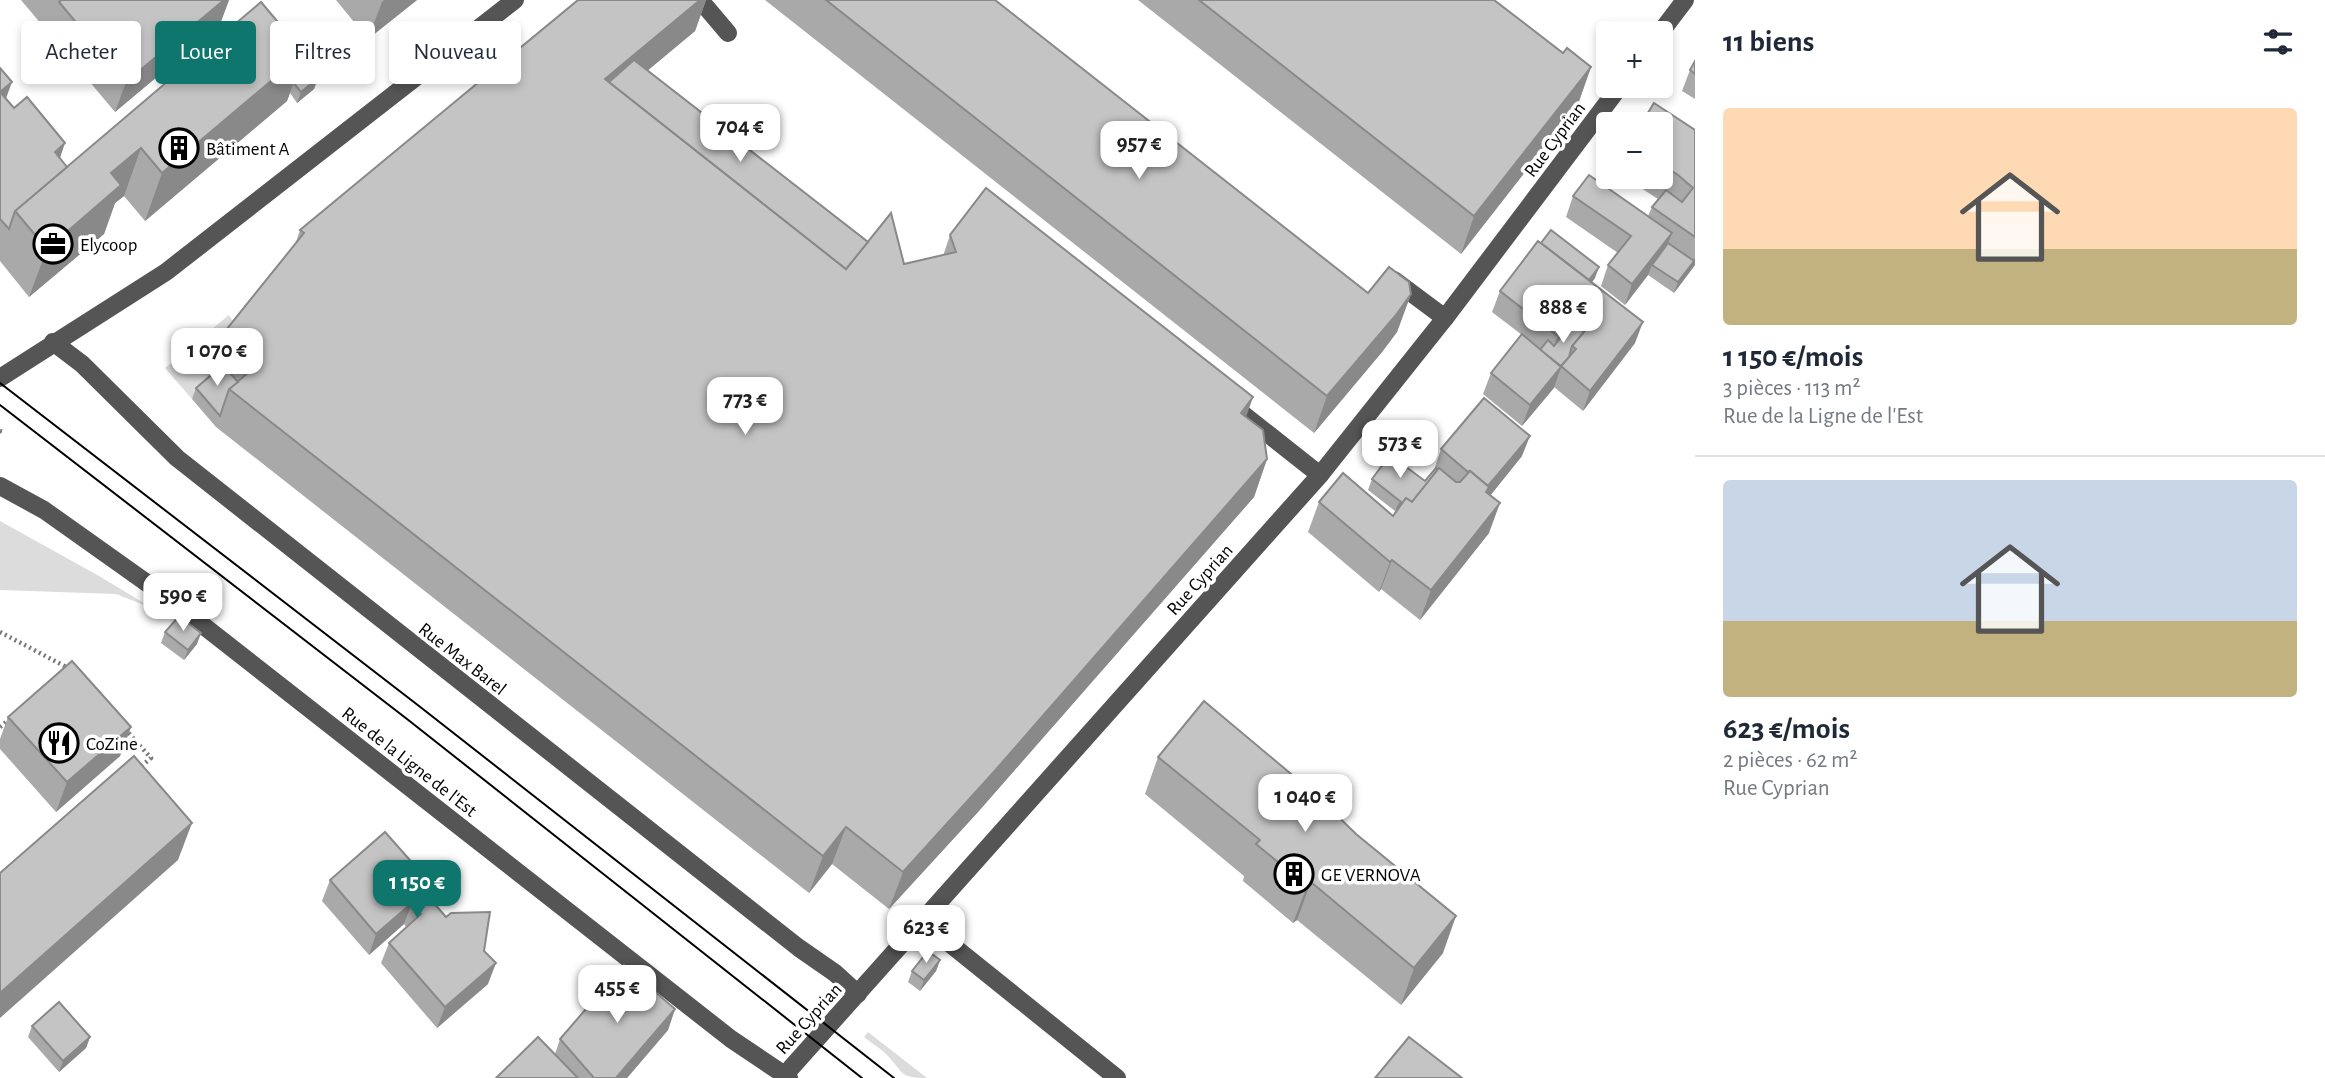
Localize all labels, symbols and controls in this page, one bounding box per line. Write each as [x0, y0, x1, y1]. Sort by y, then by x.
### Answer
chip: Acheter [21, 21, 141, 84]
chip: Louer [155, 21, 256, 84]
chip: Filtres [270, 21, 375, 84]
chip: Nouveau [389, 21, 521, 84]
map controls [1596, 21, 1673, 189]
button: + [1596, 21, 1673, 98]
icon: filters [2259, 23, 2297, 61]
text: 11 biens [1723, 27, 1814, 57]
street label: Rue Cyprian [1521, 99, 1589, 181]
pin: 704 € [691, 104, 789, 164]
button: − [1596, 112, 1673, 189]
text: 704 € [716, 115, 764, 138]
pin: 957 € [1090, 122, 1188, 181]
building icon: Bâtiment A [158, 127, 200, 169]
text: 957 € [1116, 132, 1162, 155]
place label: Bâtiment A [206, 140, 290, 159]
icon: home [1947, 154, 2073, 280]
office icon: Elycoop [32, 223, 74, 265]
place label: Elycoop [80, 236, 137, 255]
pin: 888 € [1514, 286, 1612, 345]
text: 888 € [1539, 296, 1587, 319]
pin: 1 070 € [152, 328, 282, 388]
text: 1 070 € [187, 339, 247, 362]
text: 1 150 €/mois [1723, 342, 1863, 372]
text: 3 pièces · 113 m² [1723, 377, 1861, 400]
pin: 773 € [696, 378, 794, 437]
text: 773 € [723, 388, 767, 411]
text: Rue de la Ligne de l'Est [1723, 405, 1923, 428]
pin: 573 € [1351, 420, 1449, 480]
text: 573 € [1378, 431, 1422, 454]
icon: home [1947, 526, 2073, 652]
street label: Rue Cyprian [1164, 541, 1237, 619]
pin: 590 € [134, 574, 232, 633]
text: 590 € [159, 584, 207, 607]
street label: Rue Max Barel [415, 619, 509, 699]
street label: Rue de la Ligne de l'Est [338, 704, 480, 821]
text: 623 €/mois [1723, 714, 1850, 744]
restaurant icon: CoZine [38, 722, 80, 764]
place label: CoZine [86, 735, 138, 754]
text: 2 pièces · 62 m² [1723, 749, 1857, 772]
pin: 1 040 € [1240, 774, 1370, 834]
text: Rue Cyprian [1723, 777, 1830, 800]
text: 1 040 € [1274, 785, 1336, 808]
building icon: GE VERNOVA [1273, 853, 1315, 895]
pin: 1 150 € [352, 860, 482, 920]
place label: GE VERNOVA [1321, 866, 1421, 885]
text: 1 150 € [389, 871, 445, 894]
pin: 623 € [877, 906, 975, 965]
text: 623 € [903, 916, 949, 939]
pin: 455 € [568, 965, 666, 1025]
text: 455 € [594, 976, 640, 999]
street label: Rue Cyprian [773, 980, 846, 1058]

